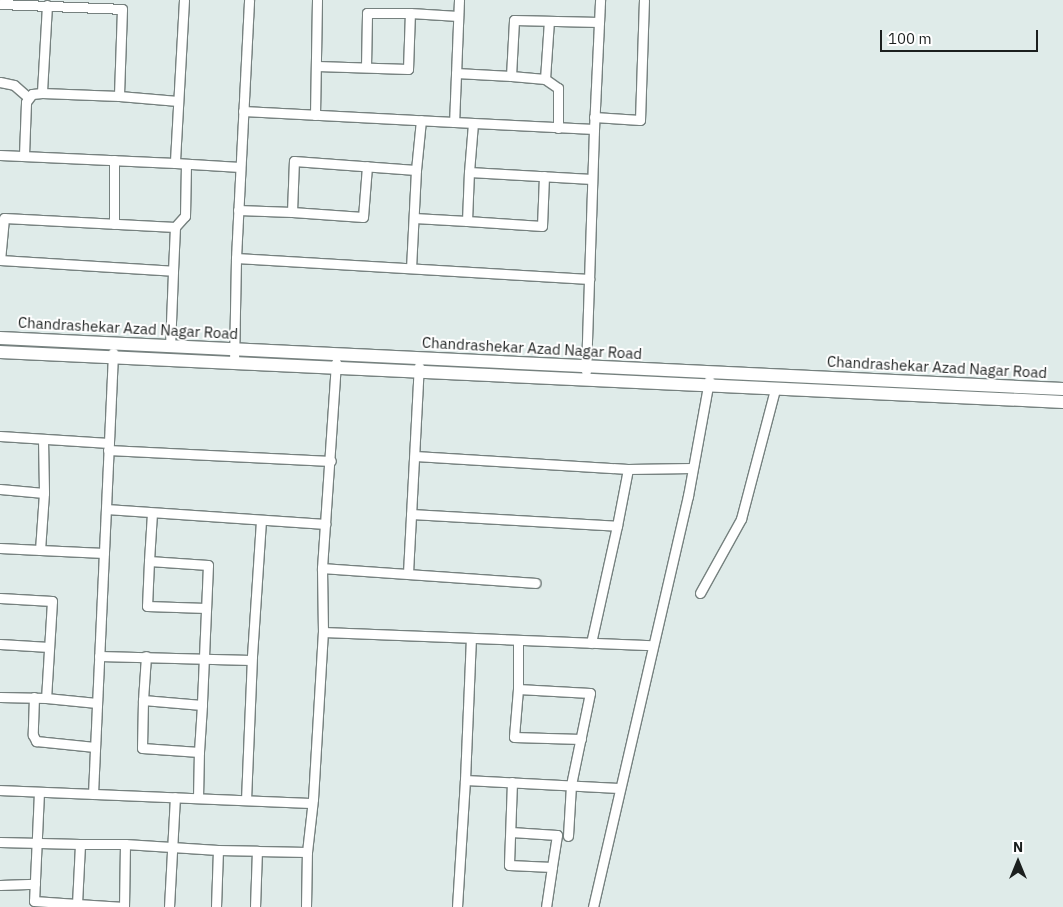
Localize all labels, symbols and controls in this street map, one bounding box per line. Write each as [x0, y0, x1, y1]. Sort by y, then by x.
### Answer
scale bar [883, 20, 1040, 52]
text: 100 m [888, 29, 932, 48]
street label: Chandrashekar Azad Nagar Road [17, 313, 239, 343]
street label: Chandrashekar Azad Nagar Road [421, 333, 643, 363]
street label: Chandrashekar Azad Nagar Road [826, 352, 1048, 382]
north arrow [993, 837, 1043, 887]
text: N [1013, 838, 1023, 856]

